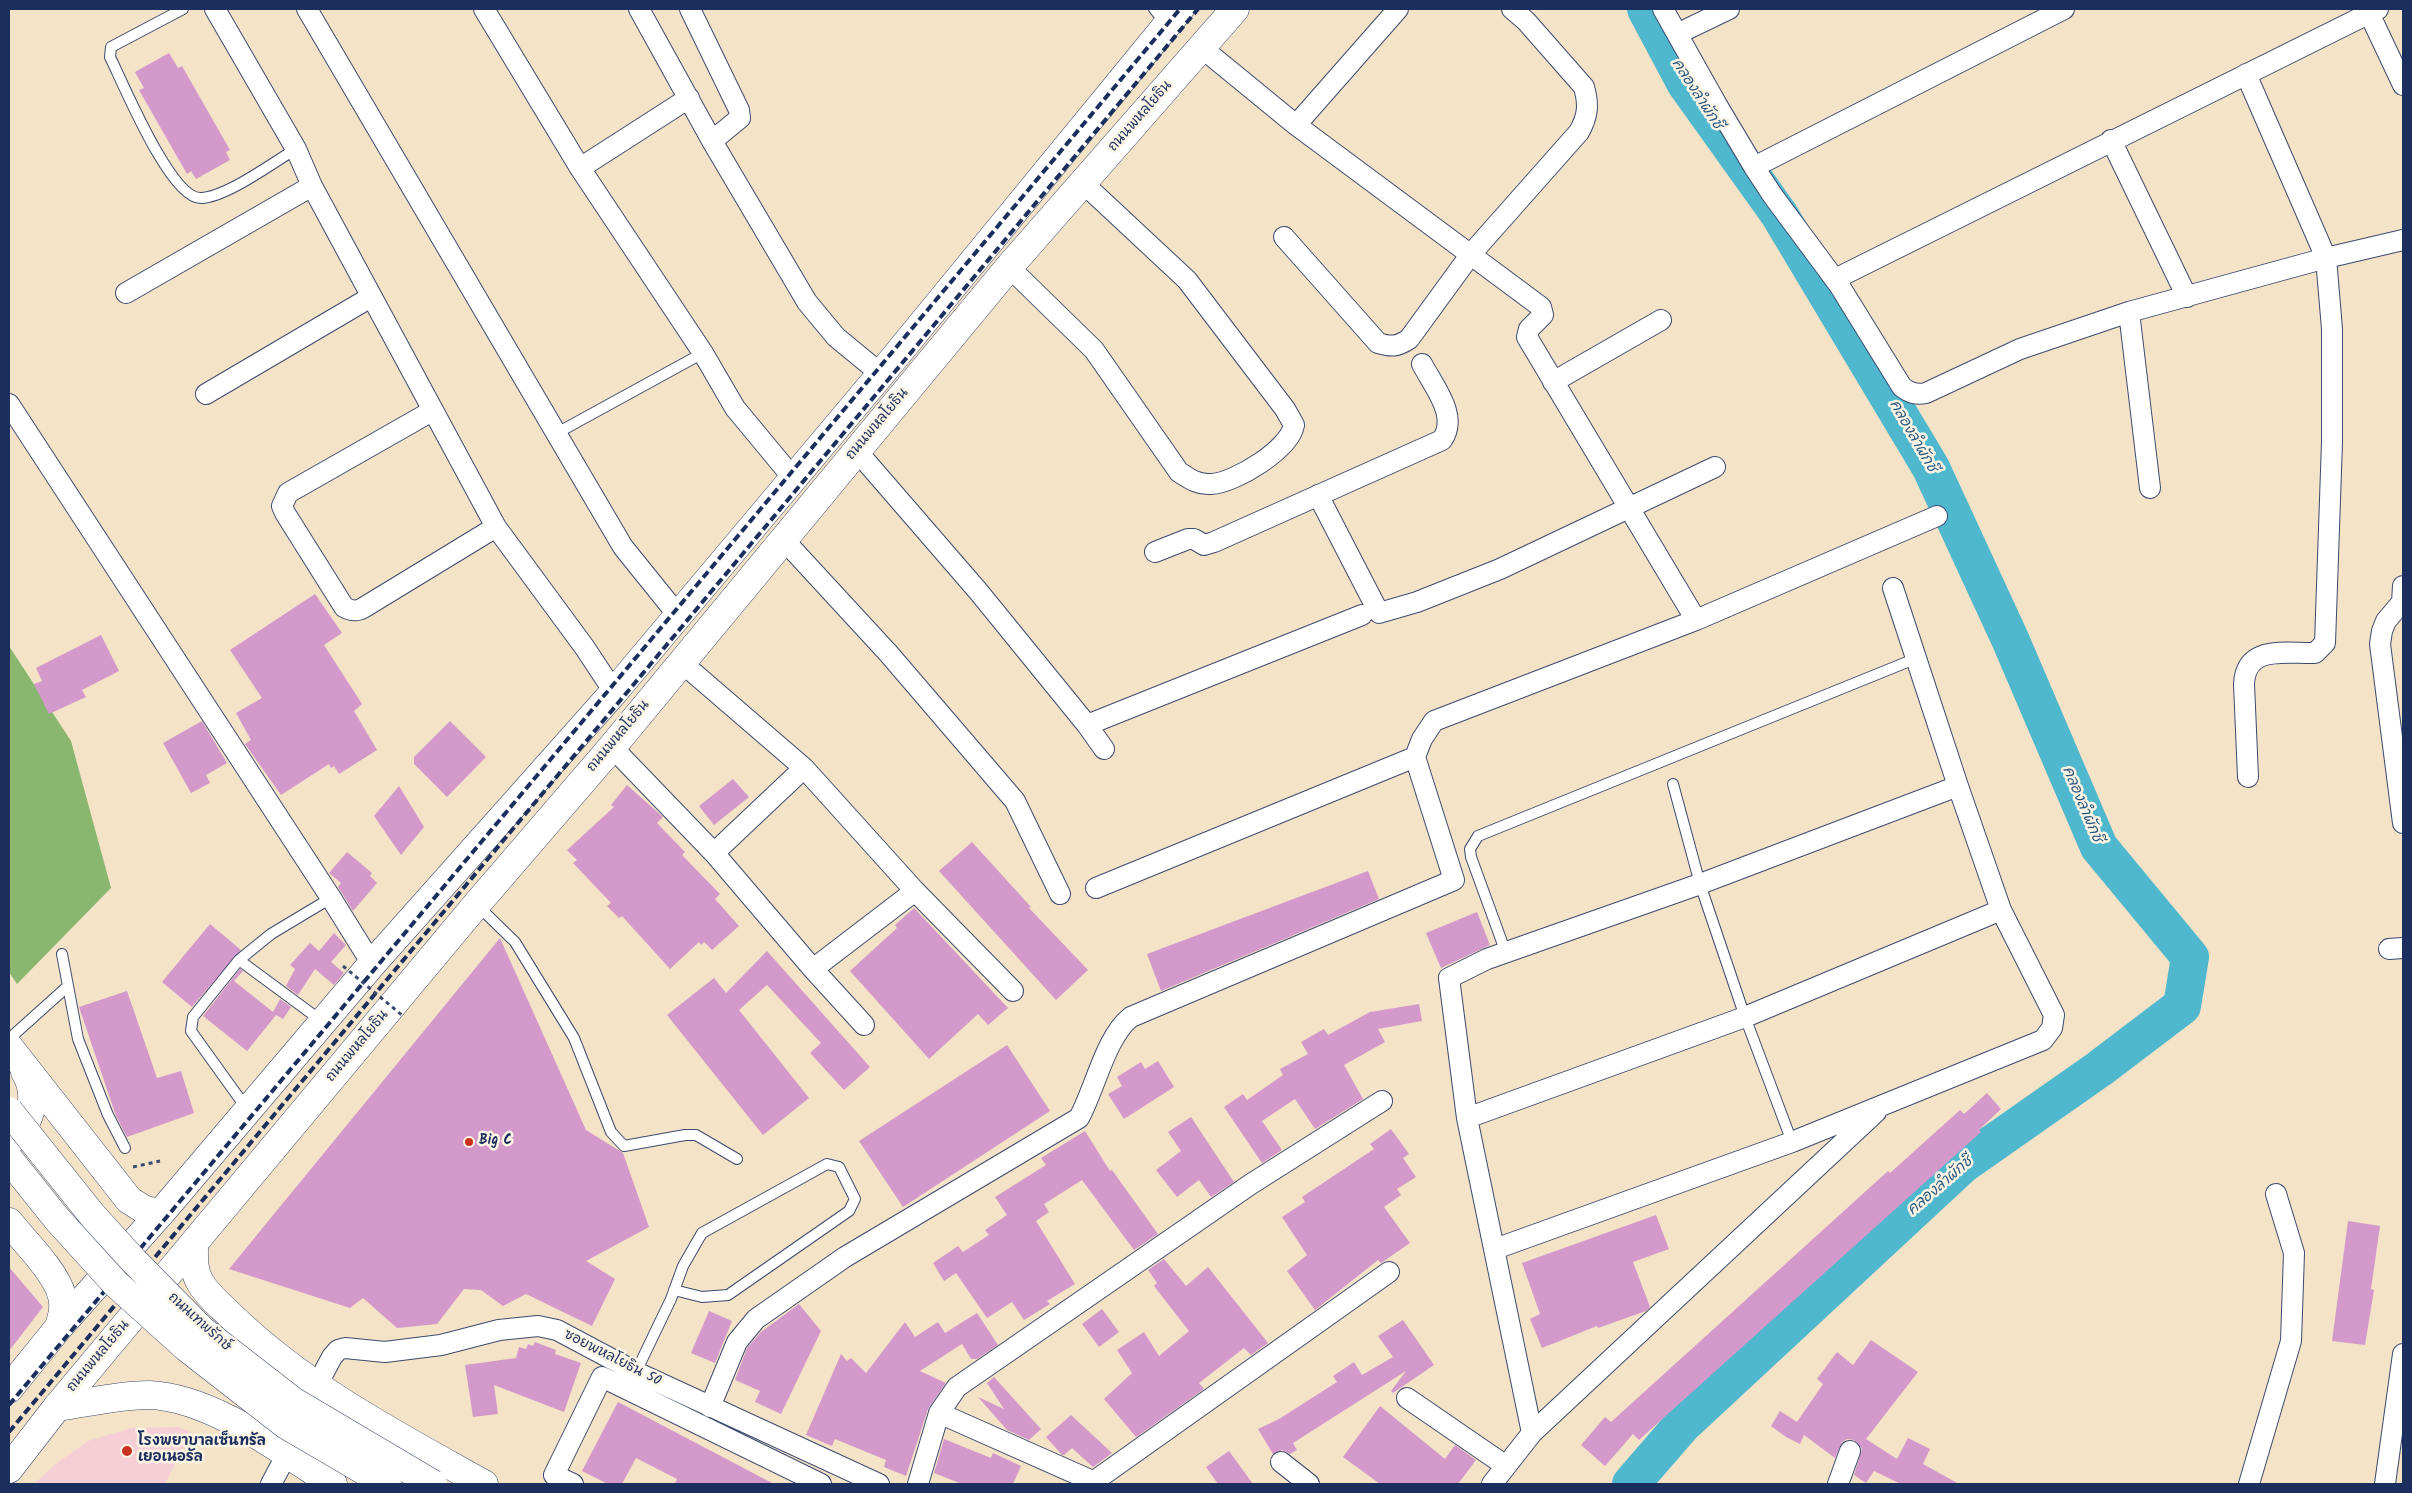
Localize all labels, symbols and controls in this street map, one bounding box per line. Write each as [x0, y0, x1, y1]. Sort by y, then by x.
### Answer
water label: คลองลำผักชี [1666, 56, 1726, 134]
street label: ถนนพหลโยธิน [1106, 78, 1176, 156]
street label: ถนนพหลโยธิน [843, 386, 913, 464]
water label: คลองลำผักชี [1884, 398, 1940, 476]
street label: ถนนพหลโยธิน [584, 698, 654, 776]
water label: คลองลำผักชี [2057, 764, 2105, 846]
street label: ถนนพหลโยธิน [323, 1008, 393, 1086]
place label: Big C [479, 1134, 512, 1150]
marker: Big C [463, 1136, 475, 1148]
water label: คลองลำผักชี [1905, 1154, 1977, 1220]
street label: ถนนเทพรักษ์ [164, 1290, 234, 1356]
street label: ถนนพหลโยธิน [64, 1318, 134, 1396]
street label: ซอยพหลโยธิน 50 [561, 1327, 663, 1391]
place label: โรงพยาบาลเซ็นทรัล เยอเนอรัล [138, 1435, 266, 1468]
marker: โรงพยาบาลเซ็นทรัล เยอเนอรัล [120, 1444, 134, 1458]

